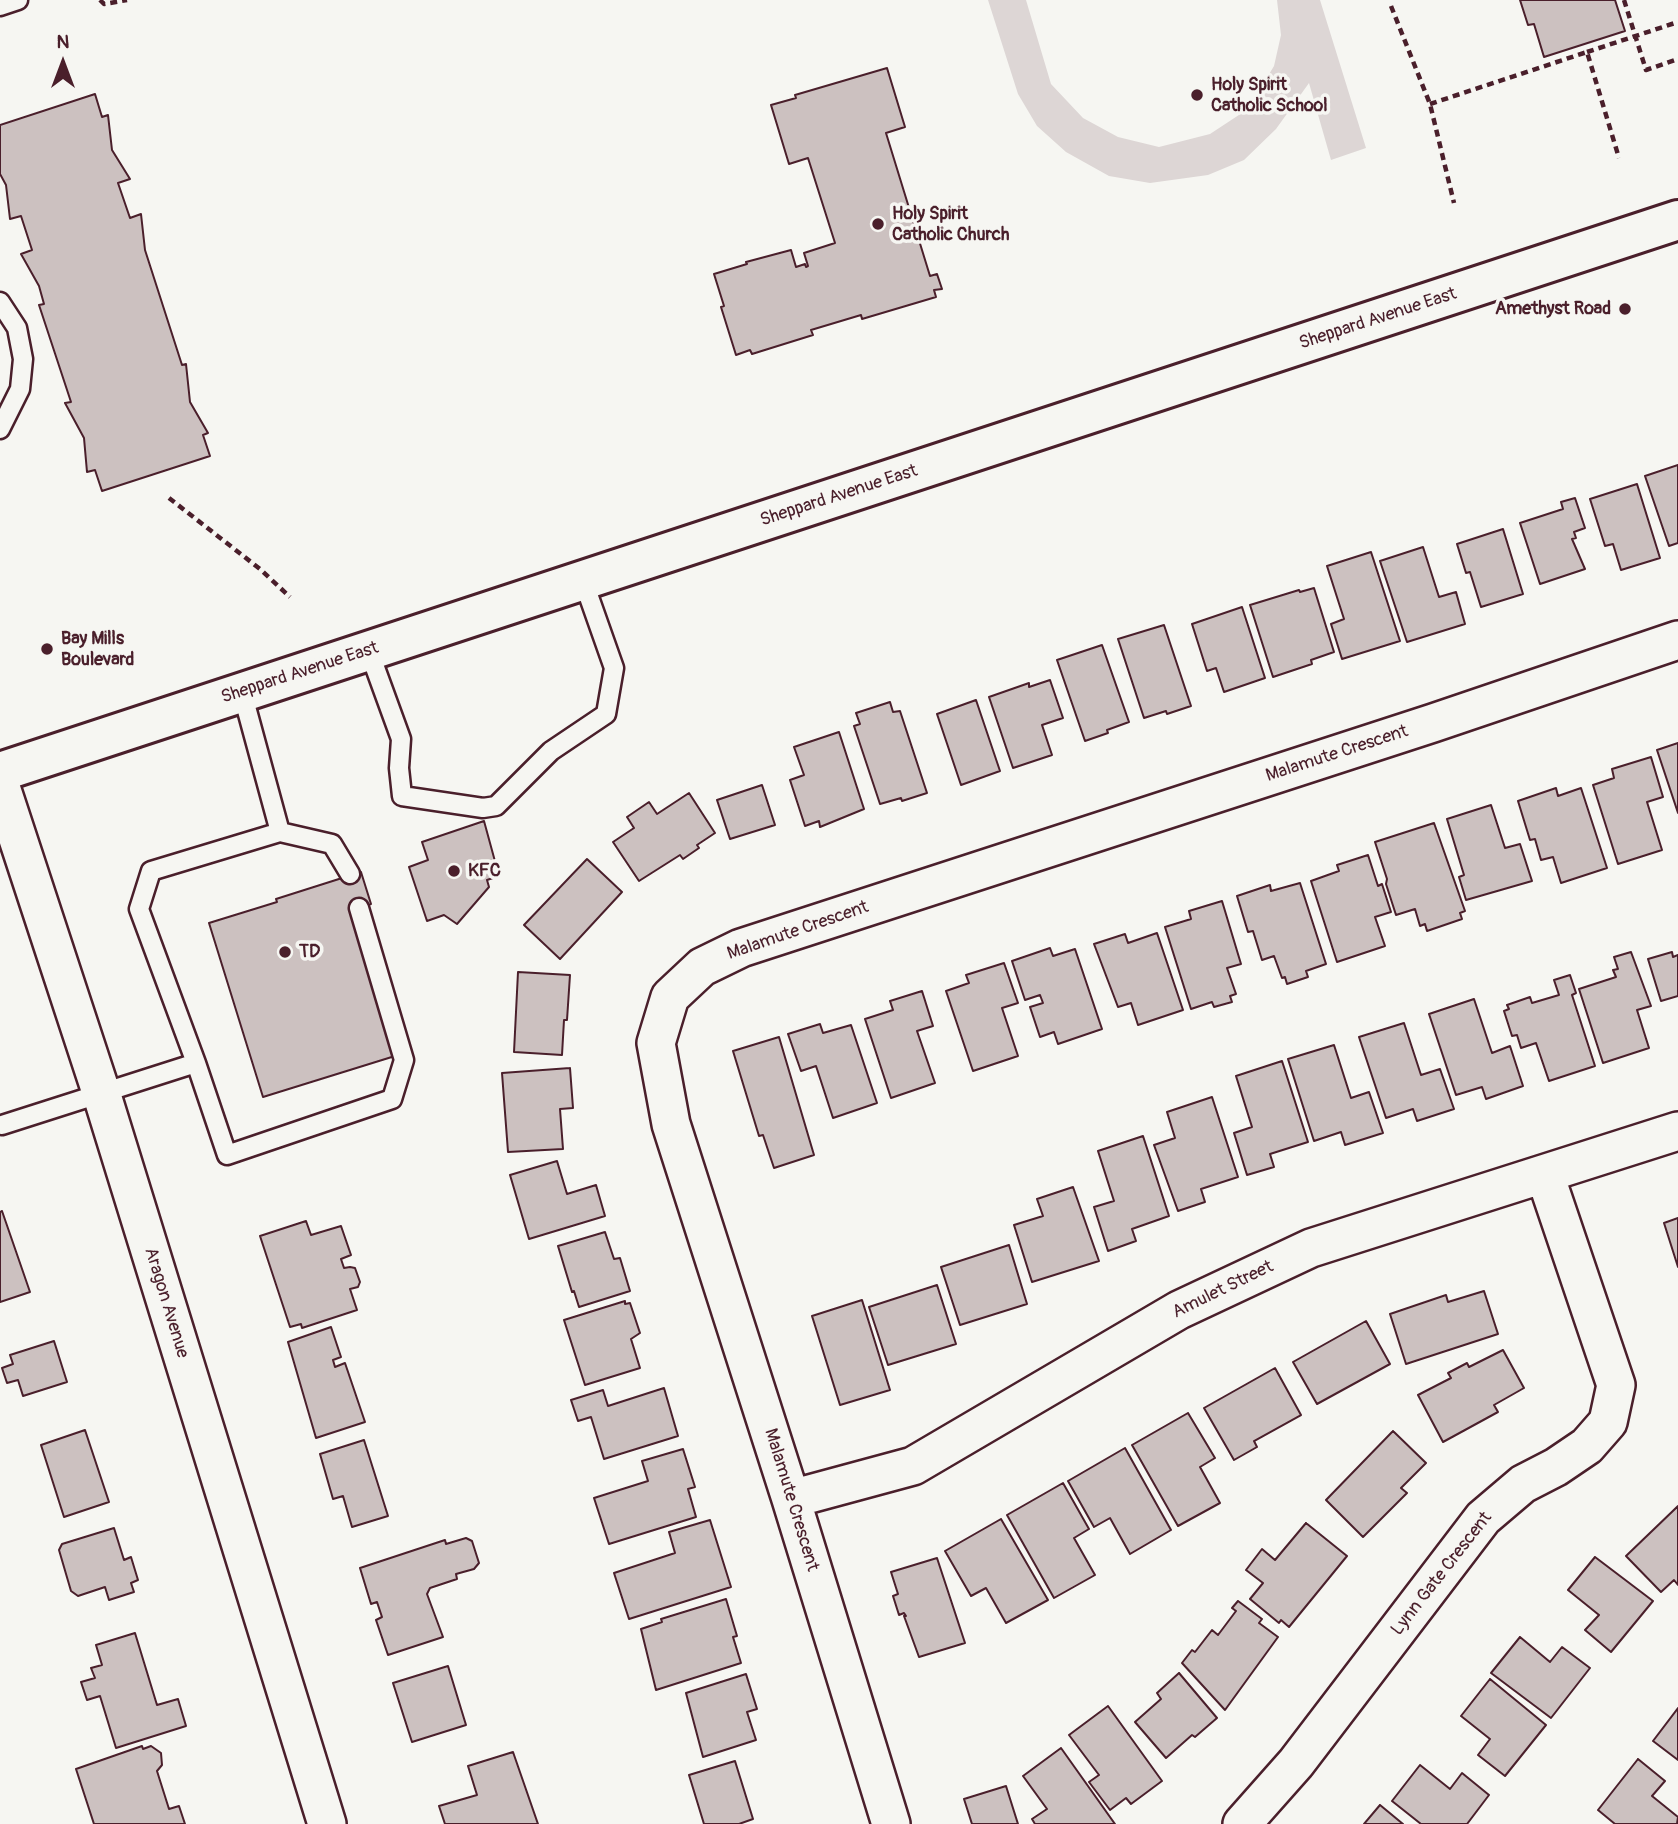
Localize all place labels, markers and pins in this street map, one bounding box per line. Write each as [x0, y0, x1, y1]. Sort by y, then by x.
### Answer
place label: Holy Spirit Catholic School [1211, 74, 1328, 116]
marker: Holy Spirit Catholic School [1189, 87, 1205, 103]
place label: Holy Spirit Catholic Church [892, 203, 1009, 246]
marker: Holy Spirit Catholic Church [870, 216, 886, 232]
place label: Amethyst Road [1495, 298, 1611, 320]
marker: Amethyst Road [1617, 301, 1633, 317]
place label: Bay Mills Boulevard [61, 628, 134, 670]
marker: Bay Mills Boulevard [39, 641, 55, 657]
place label: KFC [468, 860, 501, 882]
marker: KFC [446, 863, 462, 879]
place label: TD [299, 941, 320, 963]
marker: TD [277, 944, 293, 960]

